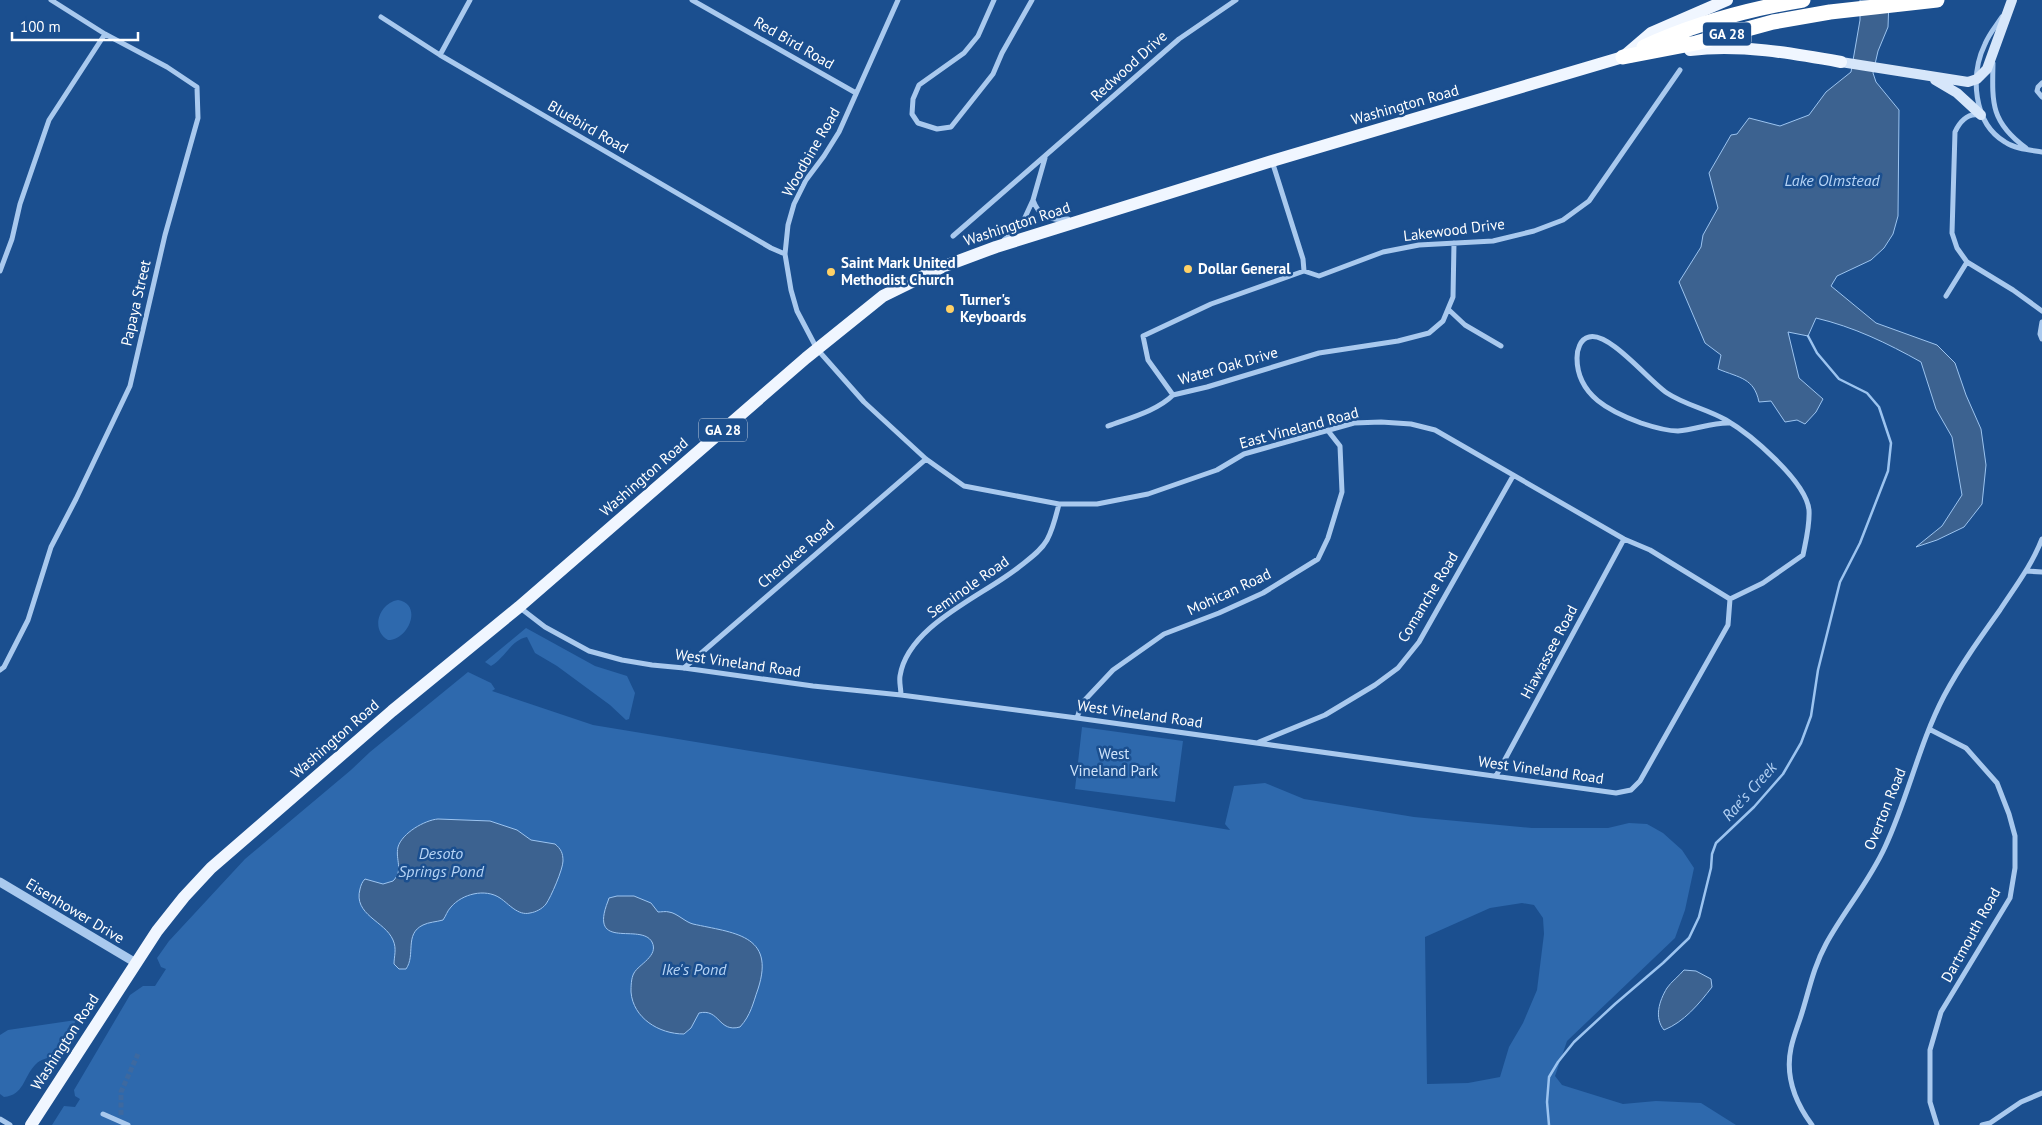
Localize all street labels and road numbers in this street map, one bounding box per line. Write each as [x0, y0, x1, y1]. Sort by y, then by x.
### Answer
street label: Red Bird Road [751, 12, 838, 73]
road number: GA 28 [1703, 22, 1751, 46]
street label: Redwood Drive [1086, 26, 1171, 105]
street label: Washington Road [1349, 80, 1461, 129]
street label: Bluebird Road [545, 96, 632, 157]
street label: Woodbine Road [777, 104, 844, 200]
street label: Washington Road [961, 197, 1073, 250]
street label: Lakewood Drive [1402, 214, 1506, 245]
street label: Papaya Street [116, 258, 155, 348]
street label: Water Oak Drive [1176, 342, 1280, 389]
street label: East Vineland Road [1237, 402, 1361, 453]
road number: GA 28 [699, 418, 747, 442]
street label: Washington Road [596, 433, 692, 520]
street label: Cherokee Road [753, 515, 838, 592]
street label: Comanche Road [1393, 548, 1462, 645]
street label: Seminole Road [923, 551, 1012, 622]
street label: Mohican Road [1184, 564, 1274, 619]
street label: Hiawassee Road [1516, 602, 1581, 702]
street label: West Vineland Road [674, 644, 802, 681]
street label: Washington Road [287, 695, 383, 782]
street label: West Vineland Road [1076, 695, 1204, 732]
street label: West Vineland Road [1477, 751, 1605, 788]
street label: Overton Road [1859, 765, 1910, 853]
street label: Eisenhower Drive [23, 874, 128, 947]
street label: Dartmouth Road [1937, 884, 2004, 985]
street label: Washington Road [26, 990, 103, 1093]

